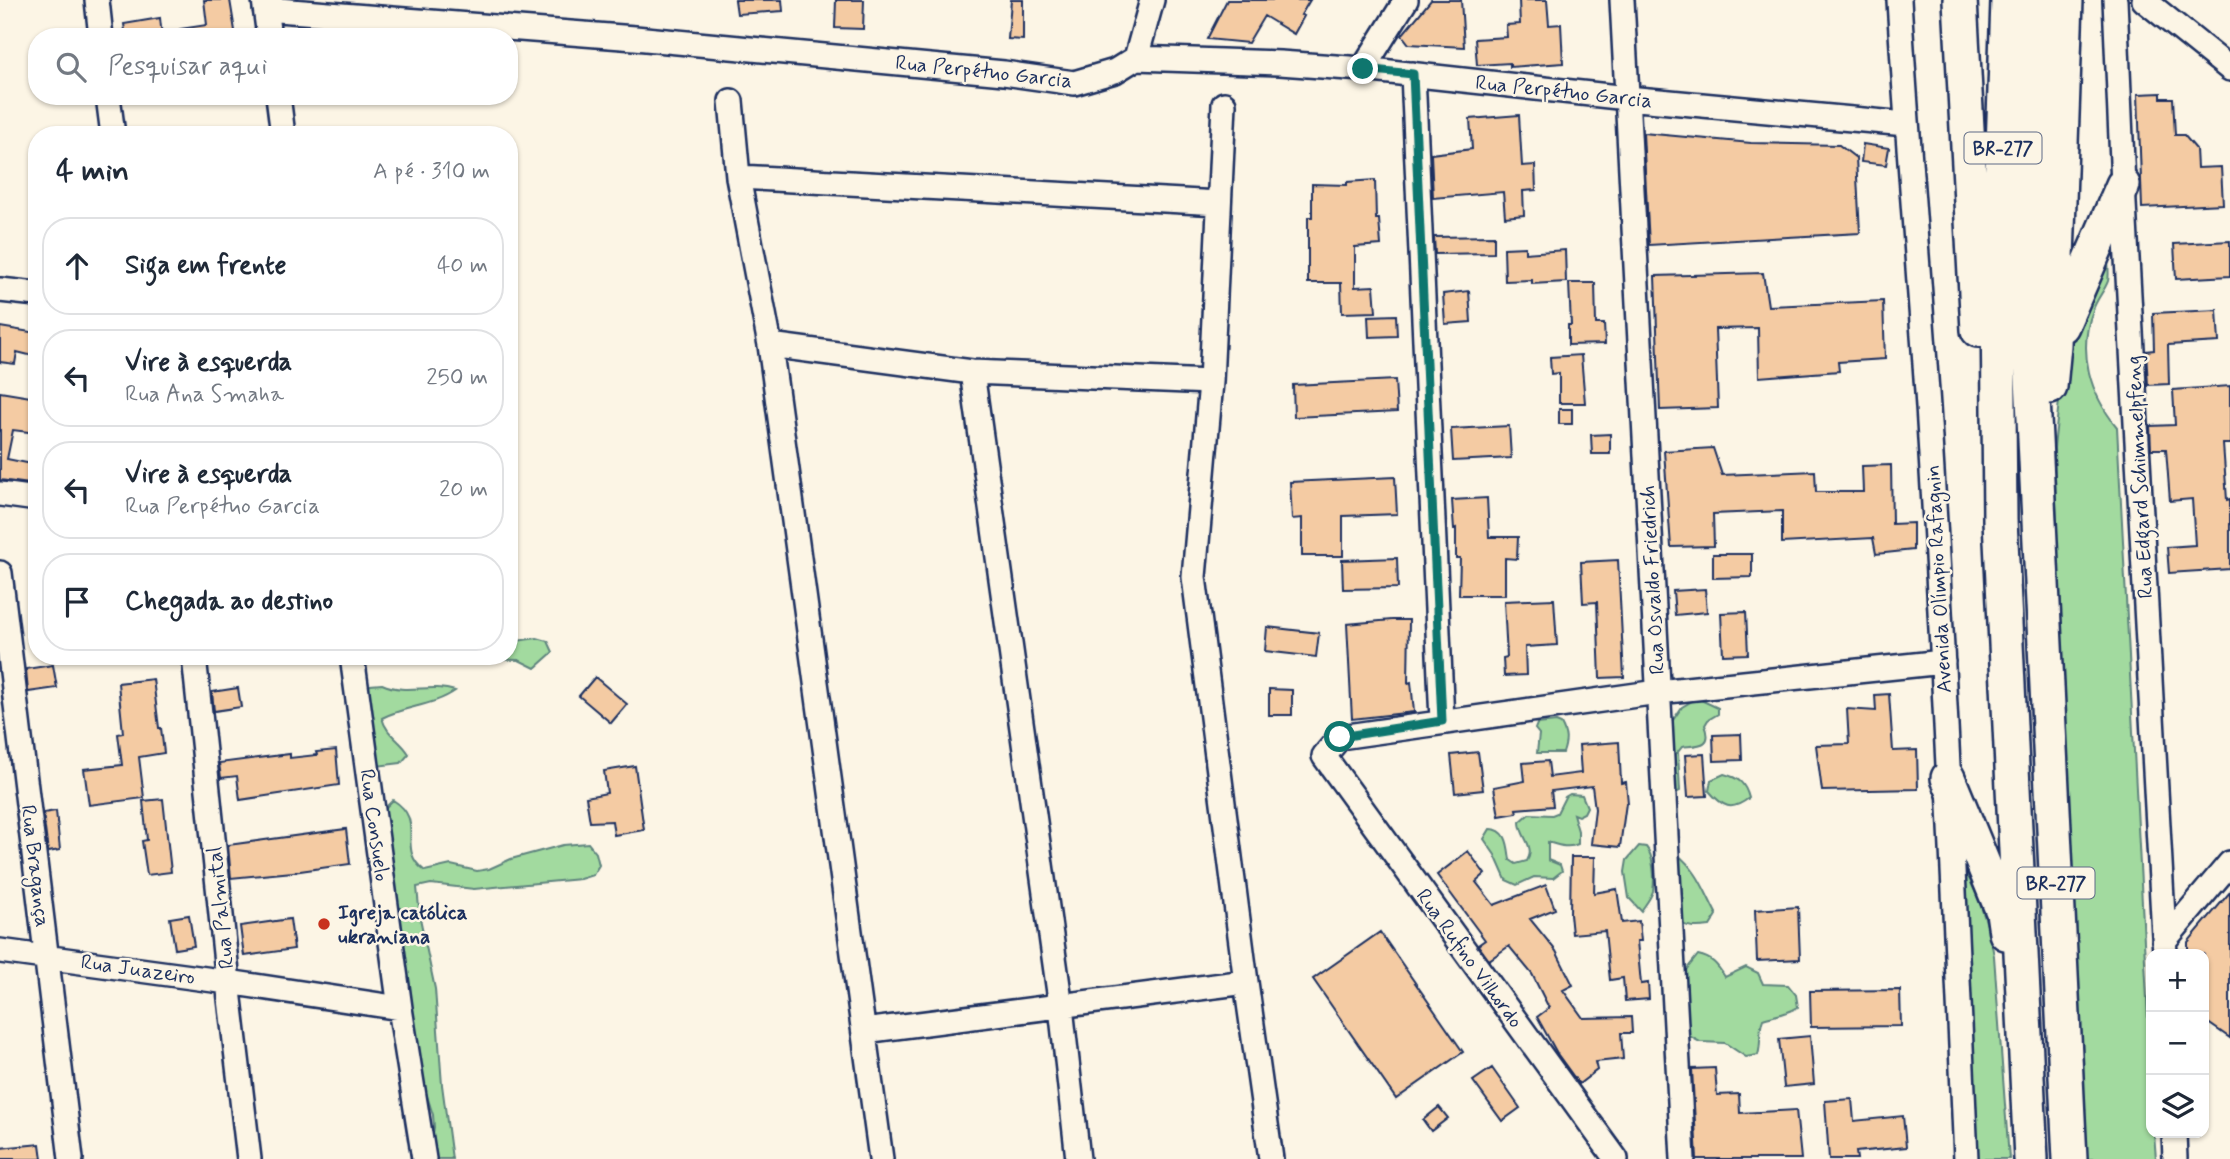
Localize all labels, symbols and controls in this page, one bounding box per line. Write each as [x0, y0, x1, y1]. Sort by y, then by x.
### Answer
search box [28, 28, 518, 105]
icon: search [52, 48, 90, 86]
street label: Rua Perpétuo Garcia [894, 49, 1074, 95]
text: Pesquisar aqui [108, 50, 267, 84]
route end [1347, 53, 1378, 84]
street label: Rua Perpétuo Garcia [1474, 69, 1654, 115]
road number: BR-277 [1965, 132, 2042, 164]
text: 4 min [56, 152, 129, 191]
text: A pé · 310 m [373, 157, 490, 187]
icon: ahead [58, 247, 96, 285]
text: Siga em frente [125, 249, 286, 283]
text: 40 m [437, 251, 488, 281]
text: Vire à esquerda [125, 346, 292, 380]
street label: Rua Edgard Schimmelpfeng [2120, 355, 2162, 599]
icon: left [58, 359, 96, 397]
text: 250 m [426, 363, 488, 393]
text: Rua Ana Smaha [125, 380, 284, 410]
text: Vire à esquerda [125, 458, 292, 492]
street label: Avenida Olímpio Rafagnin [1919, 464, 1960, 694]
icon: left [58, 471, 96, 509]
text: 20 m [439, 475, 488, 505]
street label: Rua Osvaldo Friedrich [1634, 485, 1672, 675]
text: Rua Perpétuo Garcia [125, 492, 320, 522]
icon: arrive [58, 583, 96, 621]
text: Chegada ao destino [125, 585, 333, 619]
route start [1324, 721, 1355, 752]
street label: Rua Consuelo [352, 767, 396, 883]
street label: Rua Bragança [13, 803, 56, 929]
street label: Rua Palmital [201, 845, 241, 970]
road number: BR-277 [2018, 868, 2094, 898]
street label: Rua Rufino Vilhordo [1409, 883, 1529, 1034]
place label: Igreja católica ukraniana [338, 899, 468, 951]
marker: Igreja católica ukraniana [316, 916, 332, 932]
street label: Rua Juazeiro [79, 948, 197, 992]
map controls [2146, 949, 2209, 1138]
button: + [2146, 949, 2209, 1012]
button: − [2146, 1012, 2209, 1075]
button: layers [2146, 1075, 2209, 1138]

